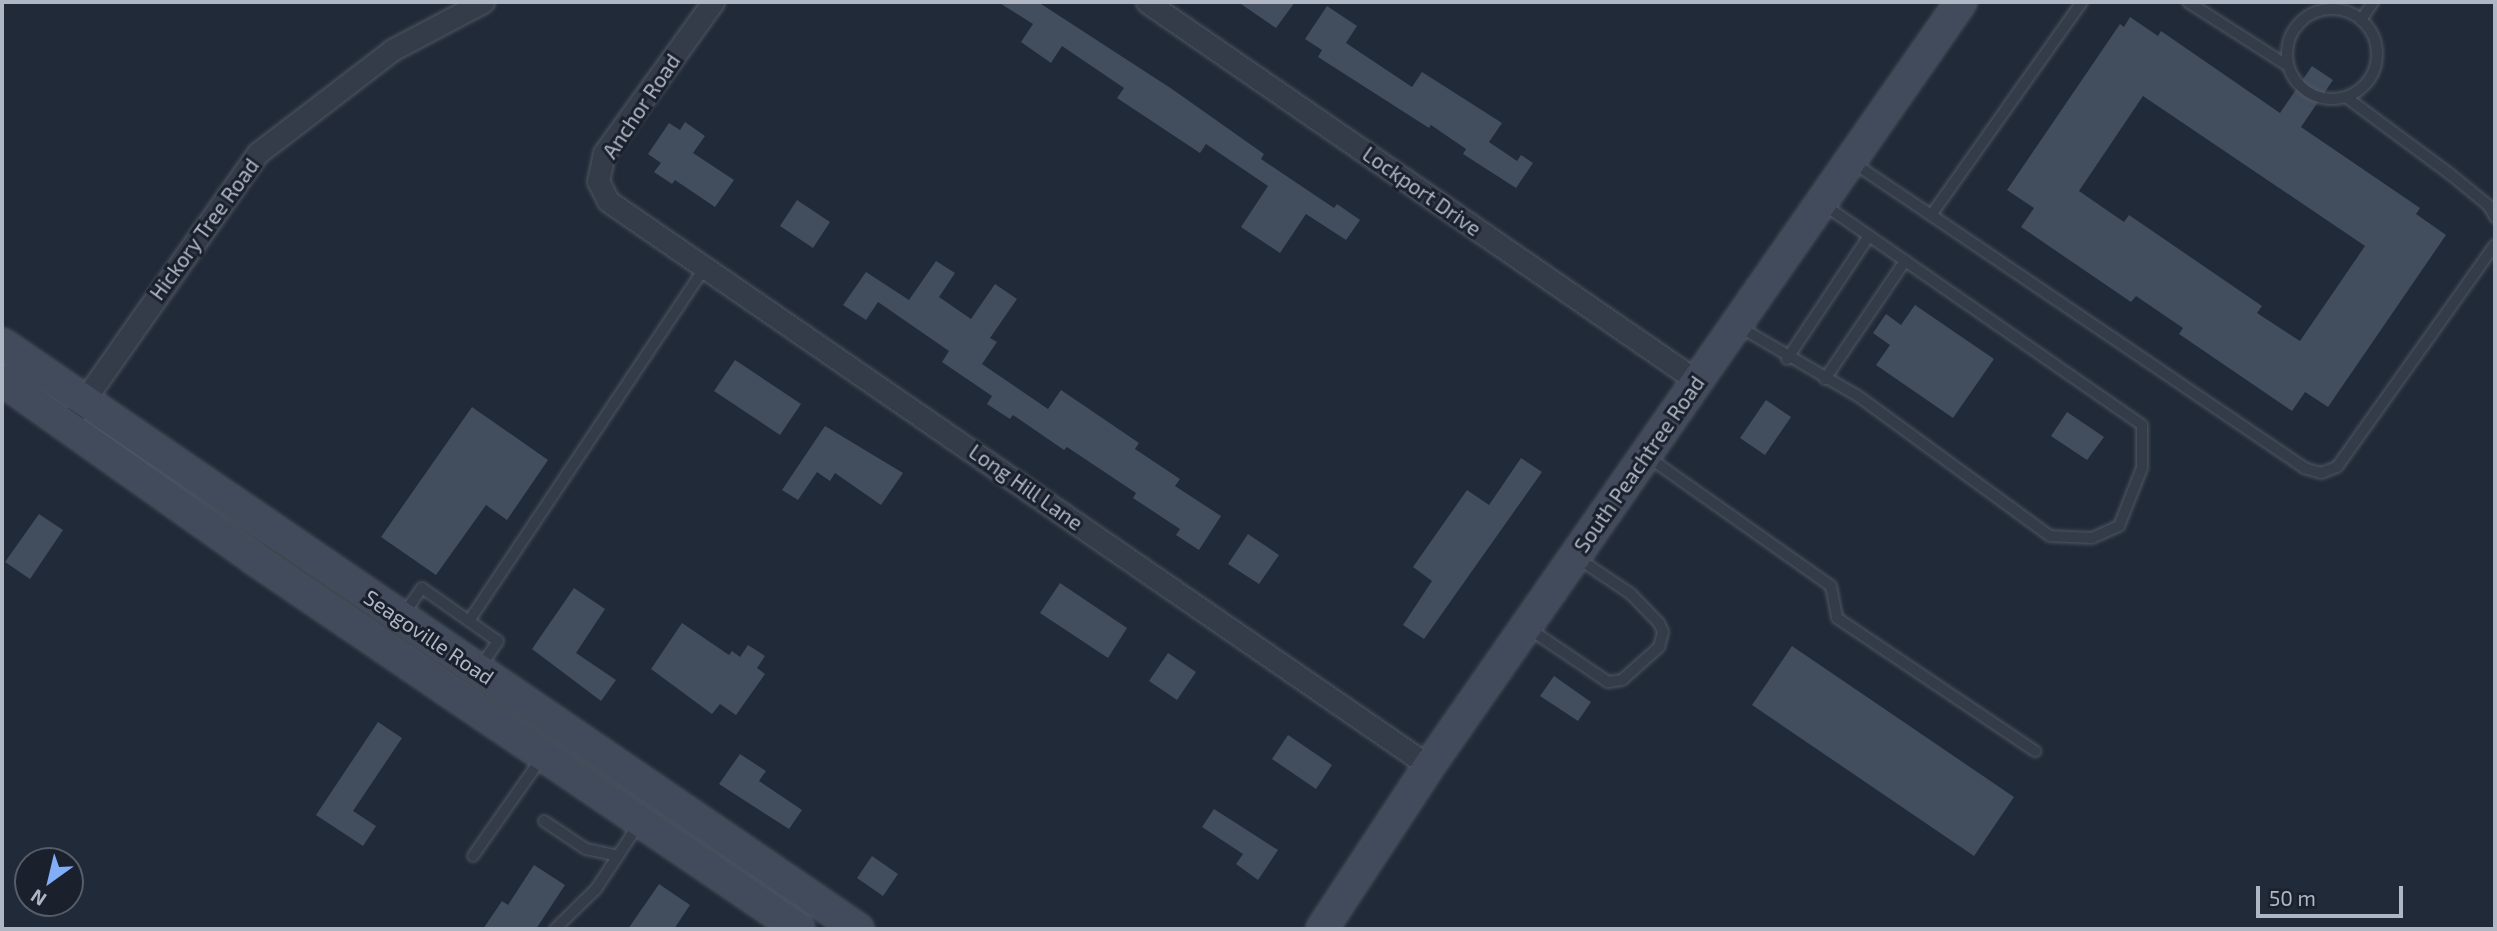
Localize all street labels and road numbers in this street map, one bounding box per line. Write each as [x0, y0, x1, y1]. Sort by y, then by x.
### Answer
street label: Anchor Road [597, 49, 685, 163]
street label: Lockport Drive [1358, 141, 1486, 241]
street label: Hickory Tree Road [144, 153, 264, 305]
street label: South Peachtree Road [1568, 371, 1710, 557]
street label: Long Hill Lane [964, 438, 1088, 536]
street label: Seagoville Road [359, 584, 499, 690]

